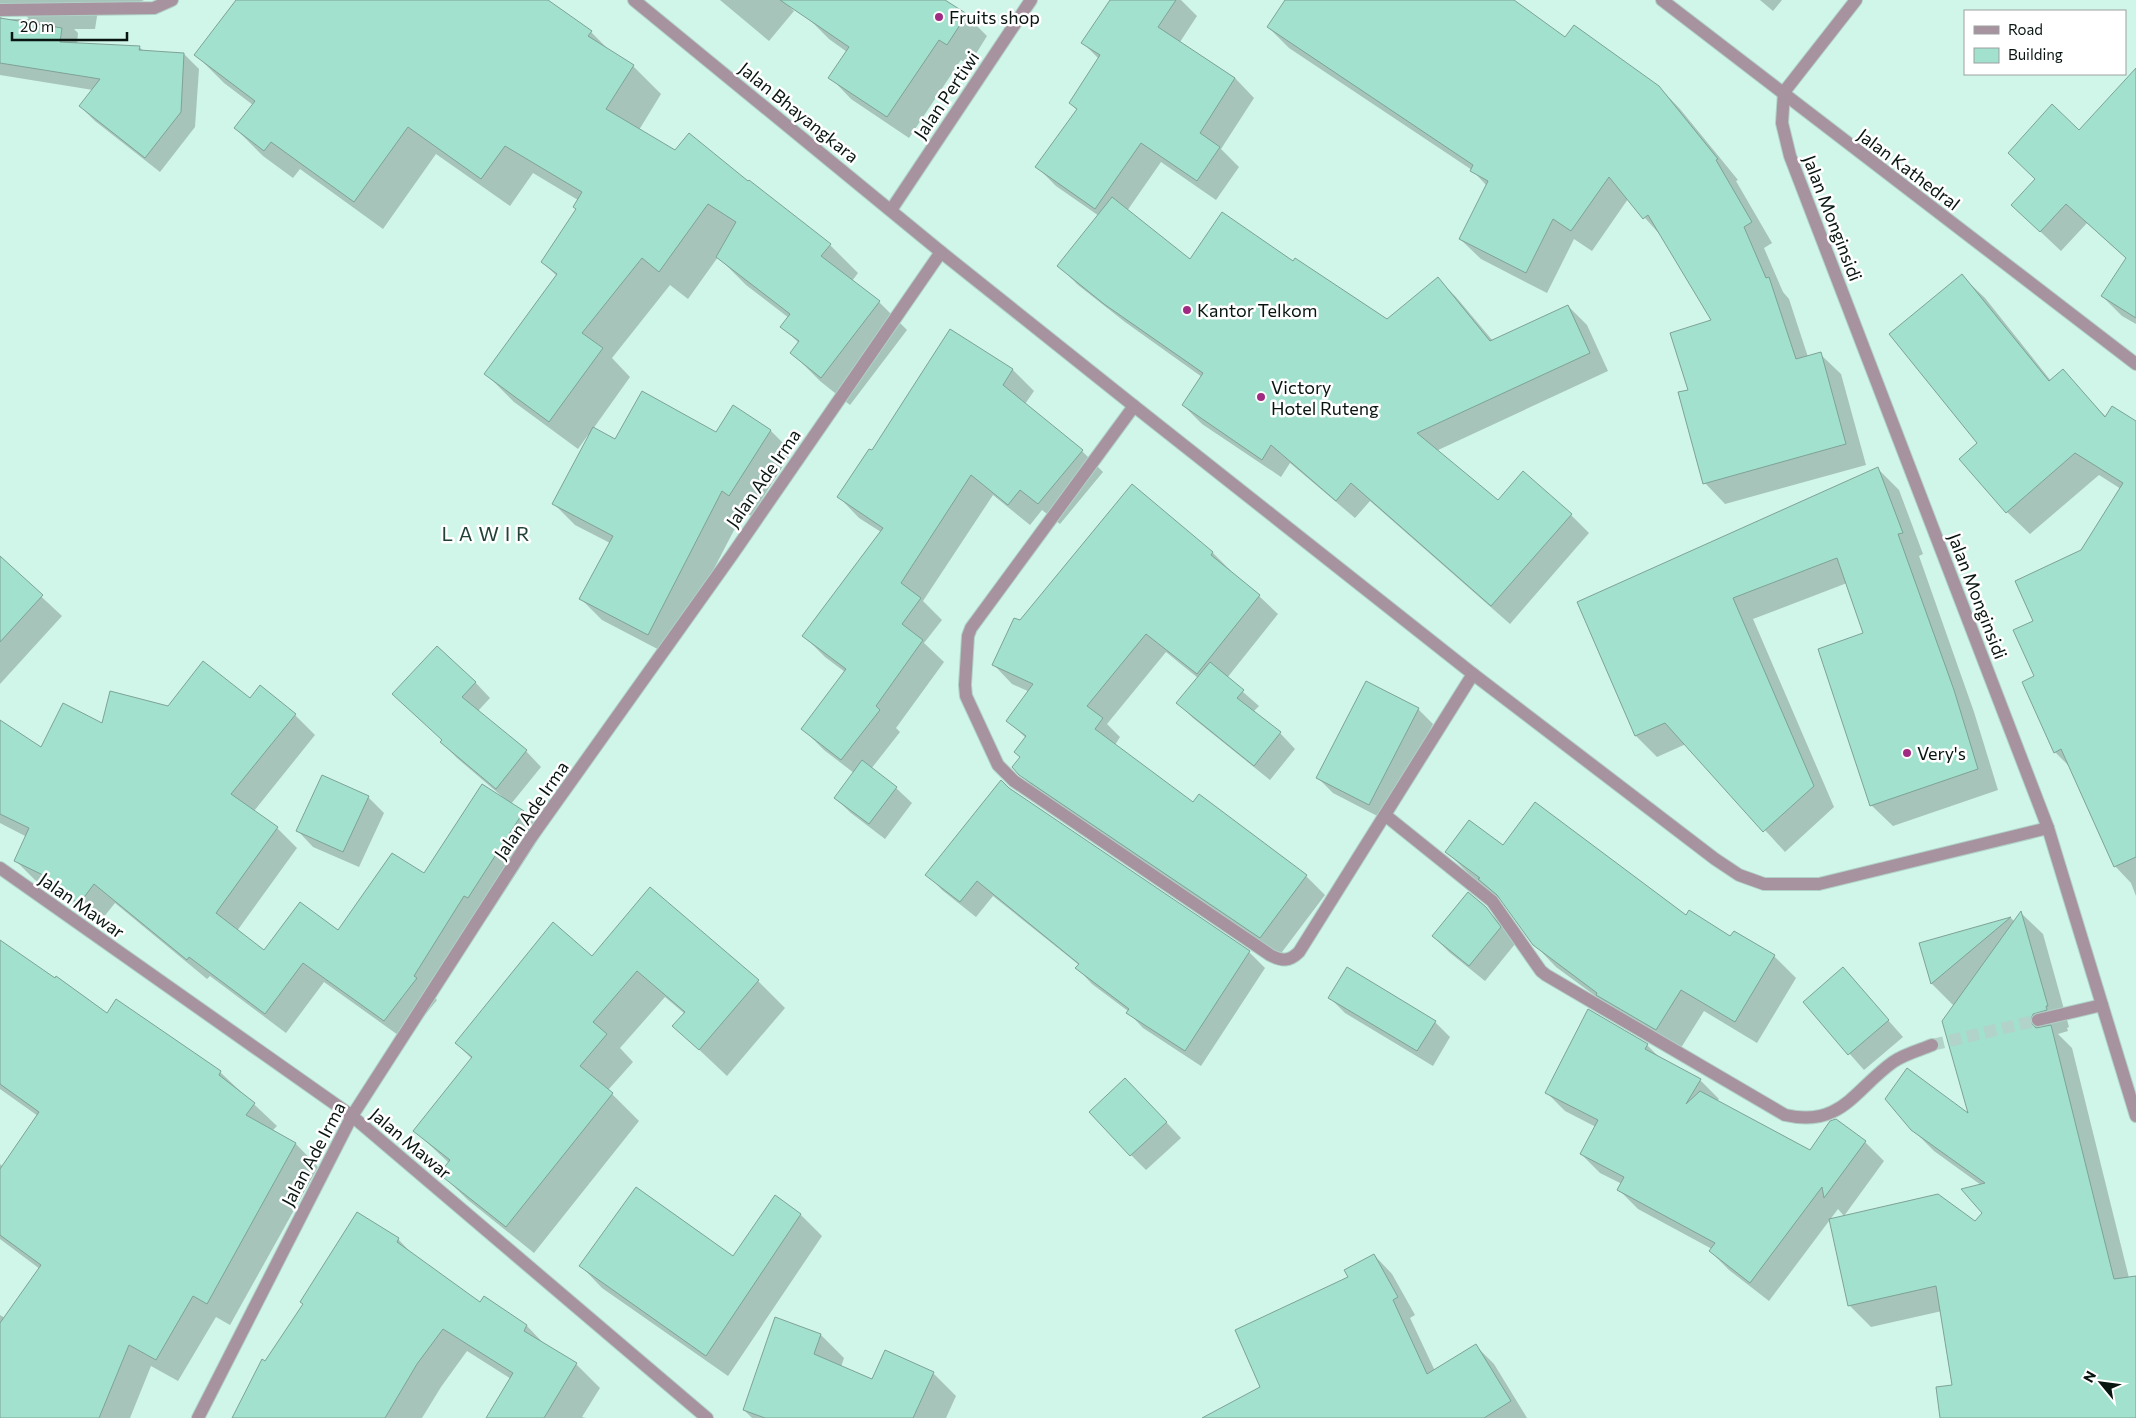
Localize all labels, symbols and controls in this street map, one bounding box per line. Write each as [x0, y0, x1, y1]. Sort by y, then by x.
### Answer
place label: Fruits shop [949, 6, 1040, 28]
scale bar [12, 10, 128, 42]
legend [1964, 10, 2126, 75]
marker: Fruits shop [933, 11, 945, 23]
text: 20 m [20, 17, 54, 35]
text: Road [2008, 20, 2043, 38]
text: Building [2008, 45, 2063, 63]
street label: Jalan Pertiwi [909, 47, 983, 143]
street label: Jalan Bhayangkara [735, 57, 863, 167]
street label: Jalan Kathedral [1853, 123, 1965, 215]
street label: Jalan Monginsidi [1799, 152, 1867, 284]
place label: Kantor Telkom [1197, 299, 1317, 321]
marker: Kantor Telkom [1181, 304, 1193, 316]
place label: Victory Hotel Ruteng [1271, 376, 1379, 419]
marker: Victory Hotel Ruteng [1255, 391, 1267, 403]
street label: Jalan Ade Irma [721, 425, 805, 531]
district label: L A W I R [442, 521, 530, 545]
street label: Jalan Monginsidi [1944, 530, 2012, 662]
place label: Very's [1917, 742, 1966, 764]
marker: Very's [1901, 747, 1913, 759]
street label: Jalan Ade Irma [489, 757, 573, 863]
street label: Jalan Mawar [35, 867, 129, 943]
street label: Jalan Ade Irma [276, 1098, 350, 1210]
street label: Jalan Mawar [366, 1103, 456, 1183]
north arrow [2076, 1358, 2126, 1408]
text: N [2079, 1368, 2099, 1385]

